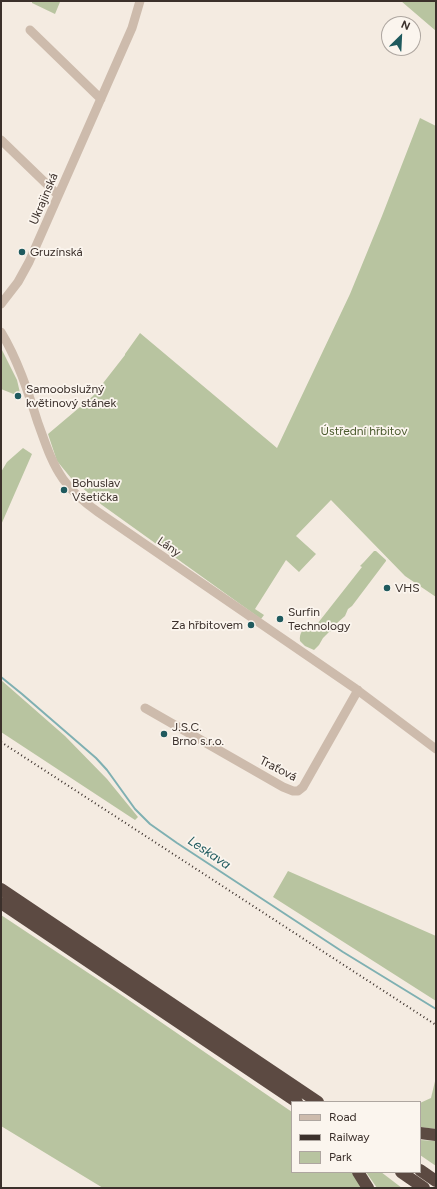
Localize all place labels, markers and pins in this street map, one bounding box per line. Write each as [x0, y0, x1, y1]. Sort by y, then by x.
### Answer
place label: Gruzínská [30, 245, 83, 259]
marker: Gruzínská [17, 247, 27, 257]
place label: Samoobslužný květinový stánek [26, 382, 116, 410]
marker: Samoobslužný květinový stánek [13, 391, 23, 401]
place label: Bohuslav Všetička [72, 476, 120, 504]
marker: Bohuslav Všetička [59, 485, 69, 495]
place label: VHS [395, 581, 420, 595]
marker: VHS [382, 583, 392, 593]
place label: Surfin Technology [288, 605, 350, 633]
marker: Surfin Technology [275, 614, 285, 624]
place label: Za hřbitovem [171, 618, 243, 632]
marker: Za hřbitovem [246, 620, 256, 630]
place label: J.S.C. Brno s.r.o. [172, 720, 224, 748]
marker: J.S.C. Brno s.r.o. [159, 729, 169, 739]

